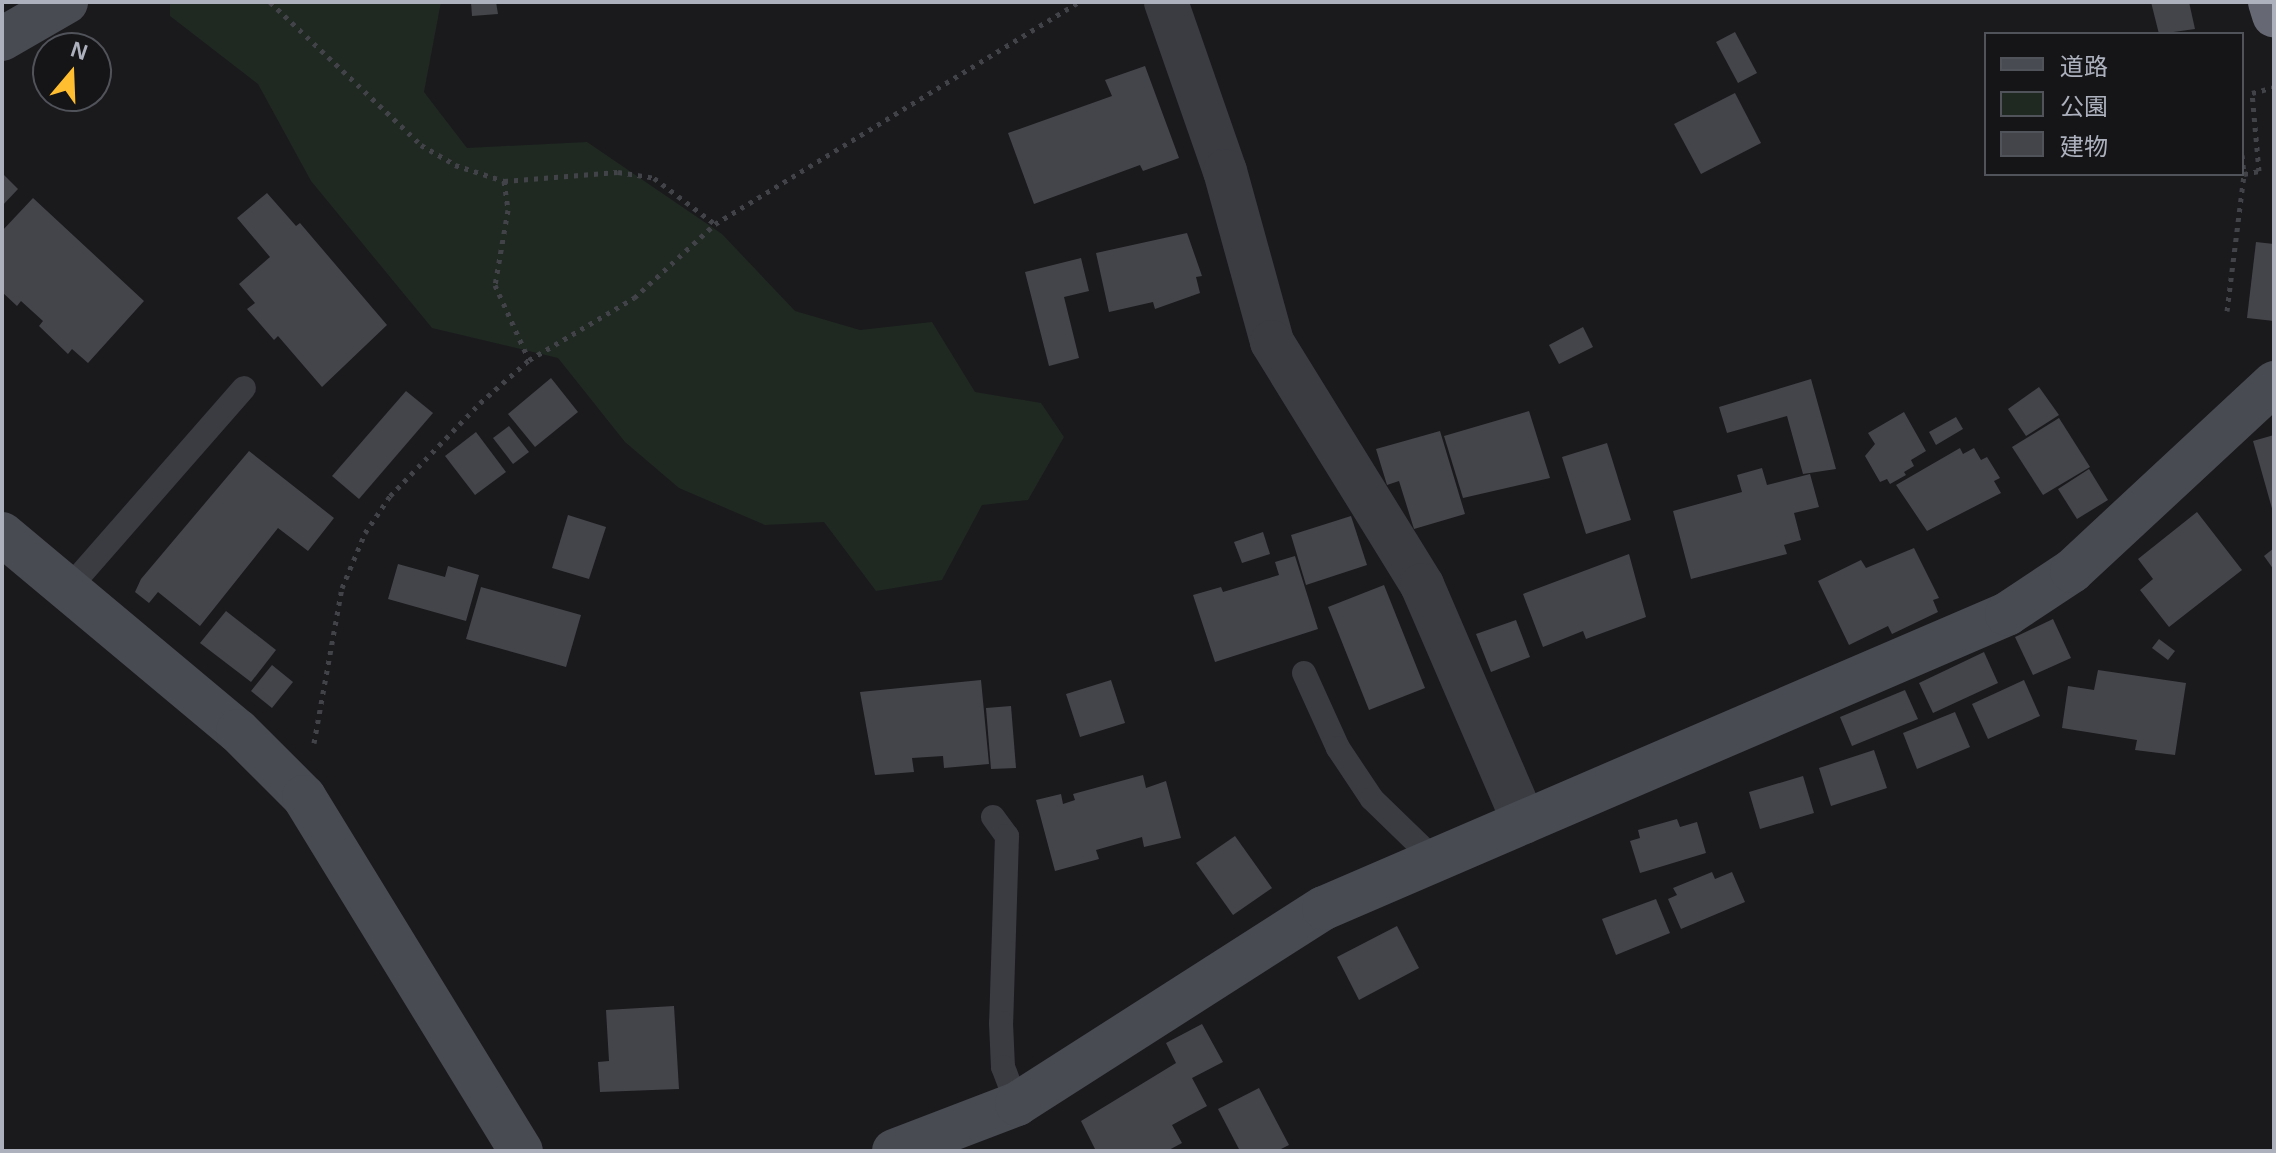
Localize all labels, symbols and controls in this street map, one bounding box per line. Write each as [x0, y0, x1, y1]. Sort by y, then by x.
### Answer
north arrow [32, 32, 112, 112]
legend [1984, 32, 2244, 176]
text: N [68, 36, 91, 65]
text: 道路 [2060, 53, 2108, 80]
text: 公園 [2060, 93, 2108, 120]
text: 建物 [2060, 133, 2108, 160]

